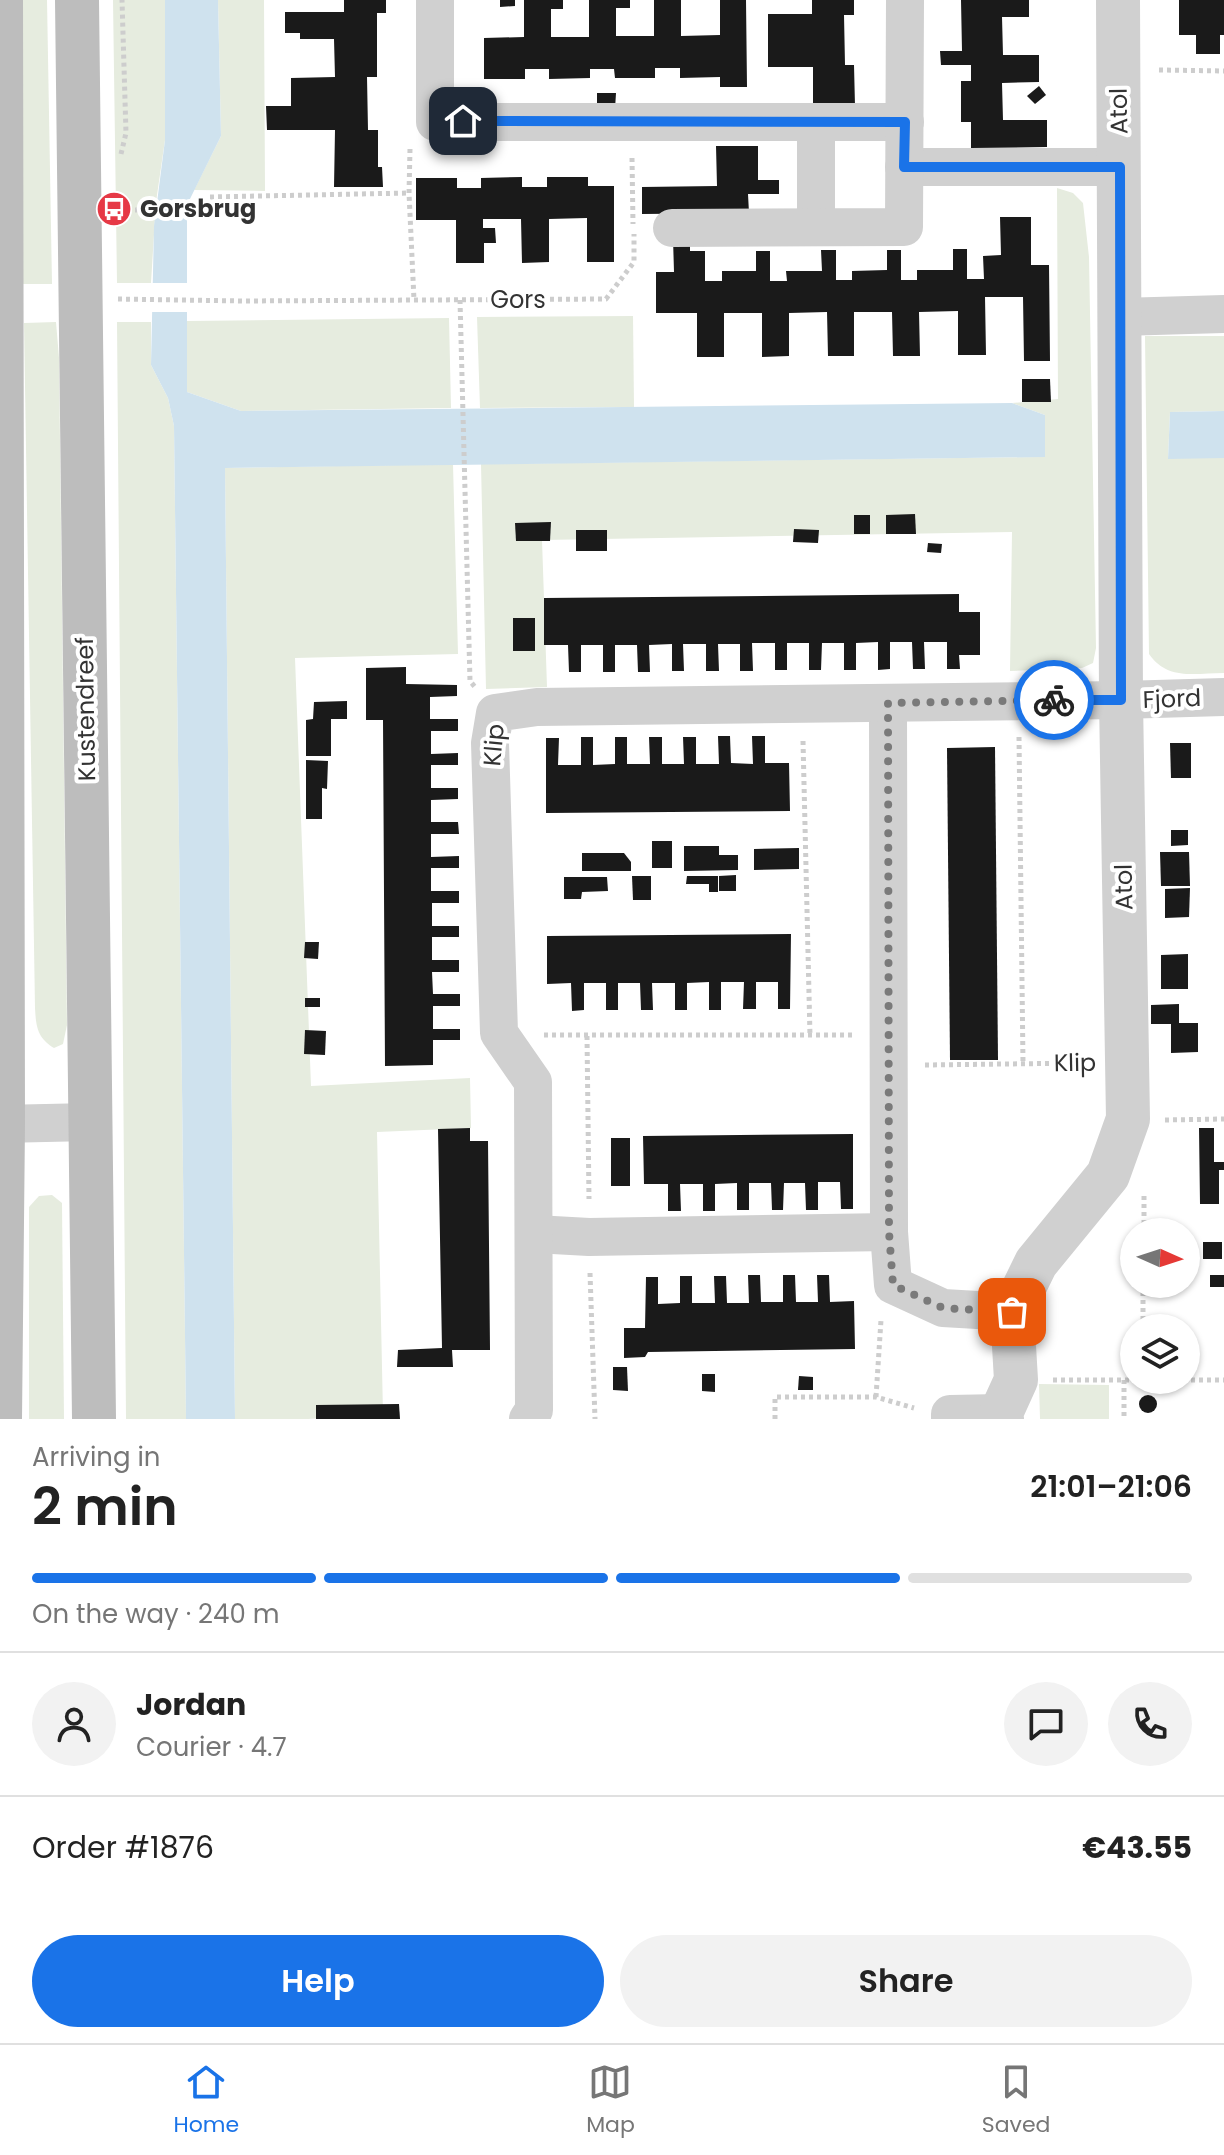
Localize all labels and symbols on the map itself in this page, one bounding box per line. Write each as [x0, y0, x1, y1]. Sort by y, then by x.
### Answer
pin [429, 87, 497, 155]
street label: Atol [1102, 88, 1135, 134]
bus stop icon: Gorsbrug [95, 190, 133, 228]
place label: Gorsbrug [140, 192, 256, 225]
street label: Gors [490, 283, 546, 316]
street label: Kustendreef [68, 637, 103, 781]
courier [1014, 660, 1094, 740]
street label: Fjord [1142, 681, 1202, 716]
street label: Klip [475, 722, 512, 768]
street label: Atol [1107, 864, 1140, 910]
street label: Klip [1053, 1046, 1096, 1079]
north arrow [1120, 1218, 1200, 1298]
pin [978, 1278, 1046, 1346]

